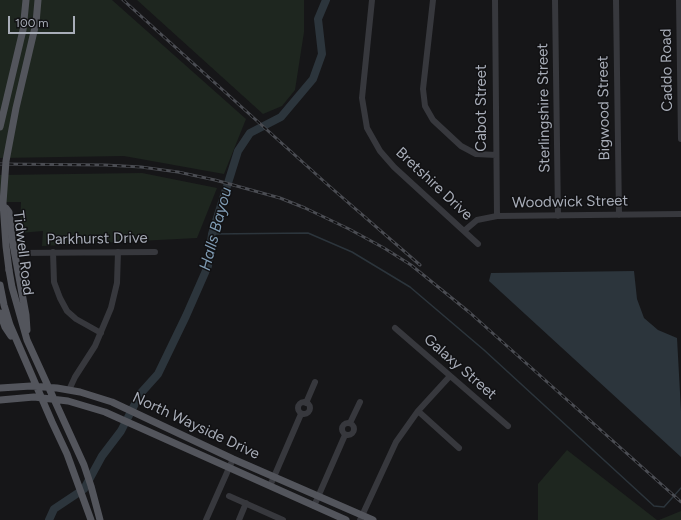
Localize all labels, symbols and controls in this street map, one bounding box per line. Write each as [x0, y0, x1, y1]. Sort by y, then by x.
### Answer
scale bar [10, 8, 77, 34]
text: 100 m [15, 16, 49, 30]
street label: Caddo Road [657, 28, 677, 112]
street label: Sterlingshire Street [534, 43, 554, 173]
street label: Bigwood Street [594, 55, 614, 161]
street label: Cabot Street [473, 64, 491, 152]
street label: Bretshire Drive [392, 144, 476, 224]
water label: Halls Bayou [196, 185, 236, 273]
street label: Woodwick Street [512, 192, 628, 212]
street label: Tidwell Road [9, 210, 37, 296]
street label: Parkhurst Drive [46, 229, 148, 249]
street label: Galaxy Street [420, 330, 500, 404]
street label: North Wayside Drive [130, 389, 262, 463]

